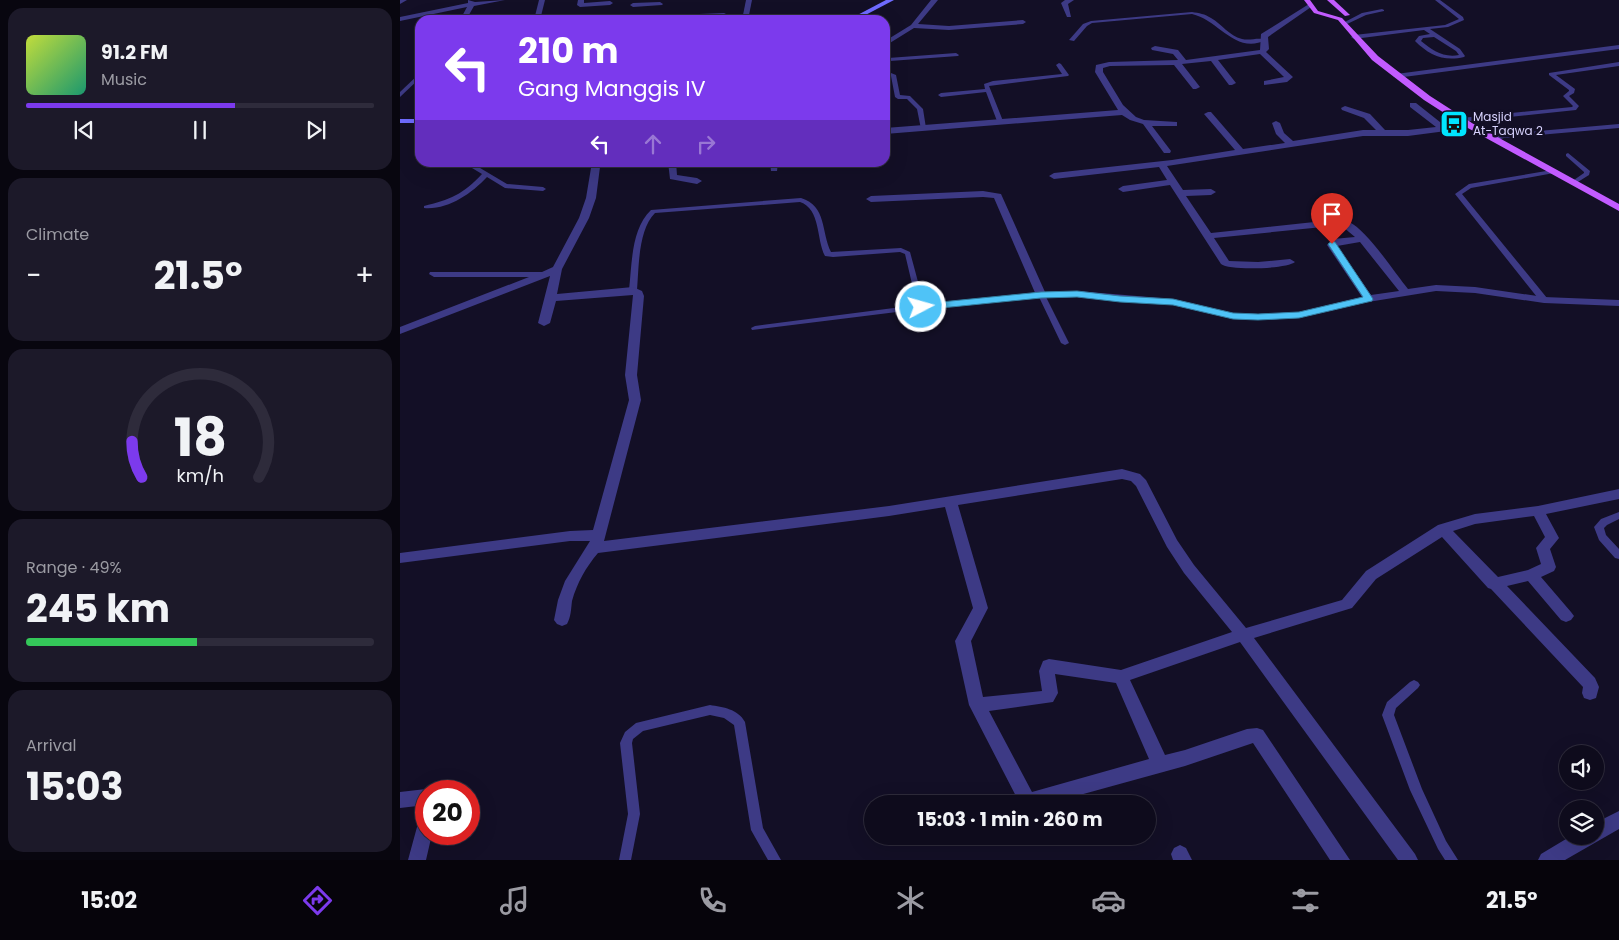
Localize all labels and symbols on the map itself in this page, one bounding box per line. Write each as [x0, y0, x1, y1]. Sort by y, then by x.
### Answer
place label: Masjid At-Taqwa 2 [1473, 108, 1543, 139]
bus stop icon: Masjid At-Taqwa 2 [1439, 109, 1469, 139]
pin [1311, 193, 1353, 244]
position arrow [894, 280, 946, 332]
speed limit sign: 20 [415, 780, 480, 845]

